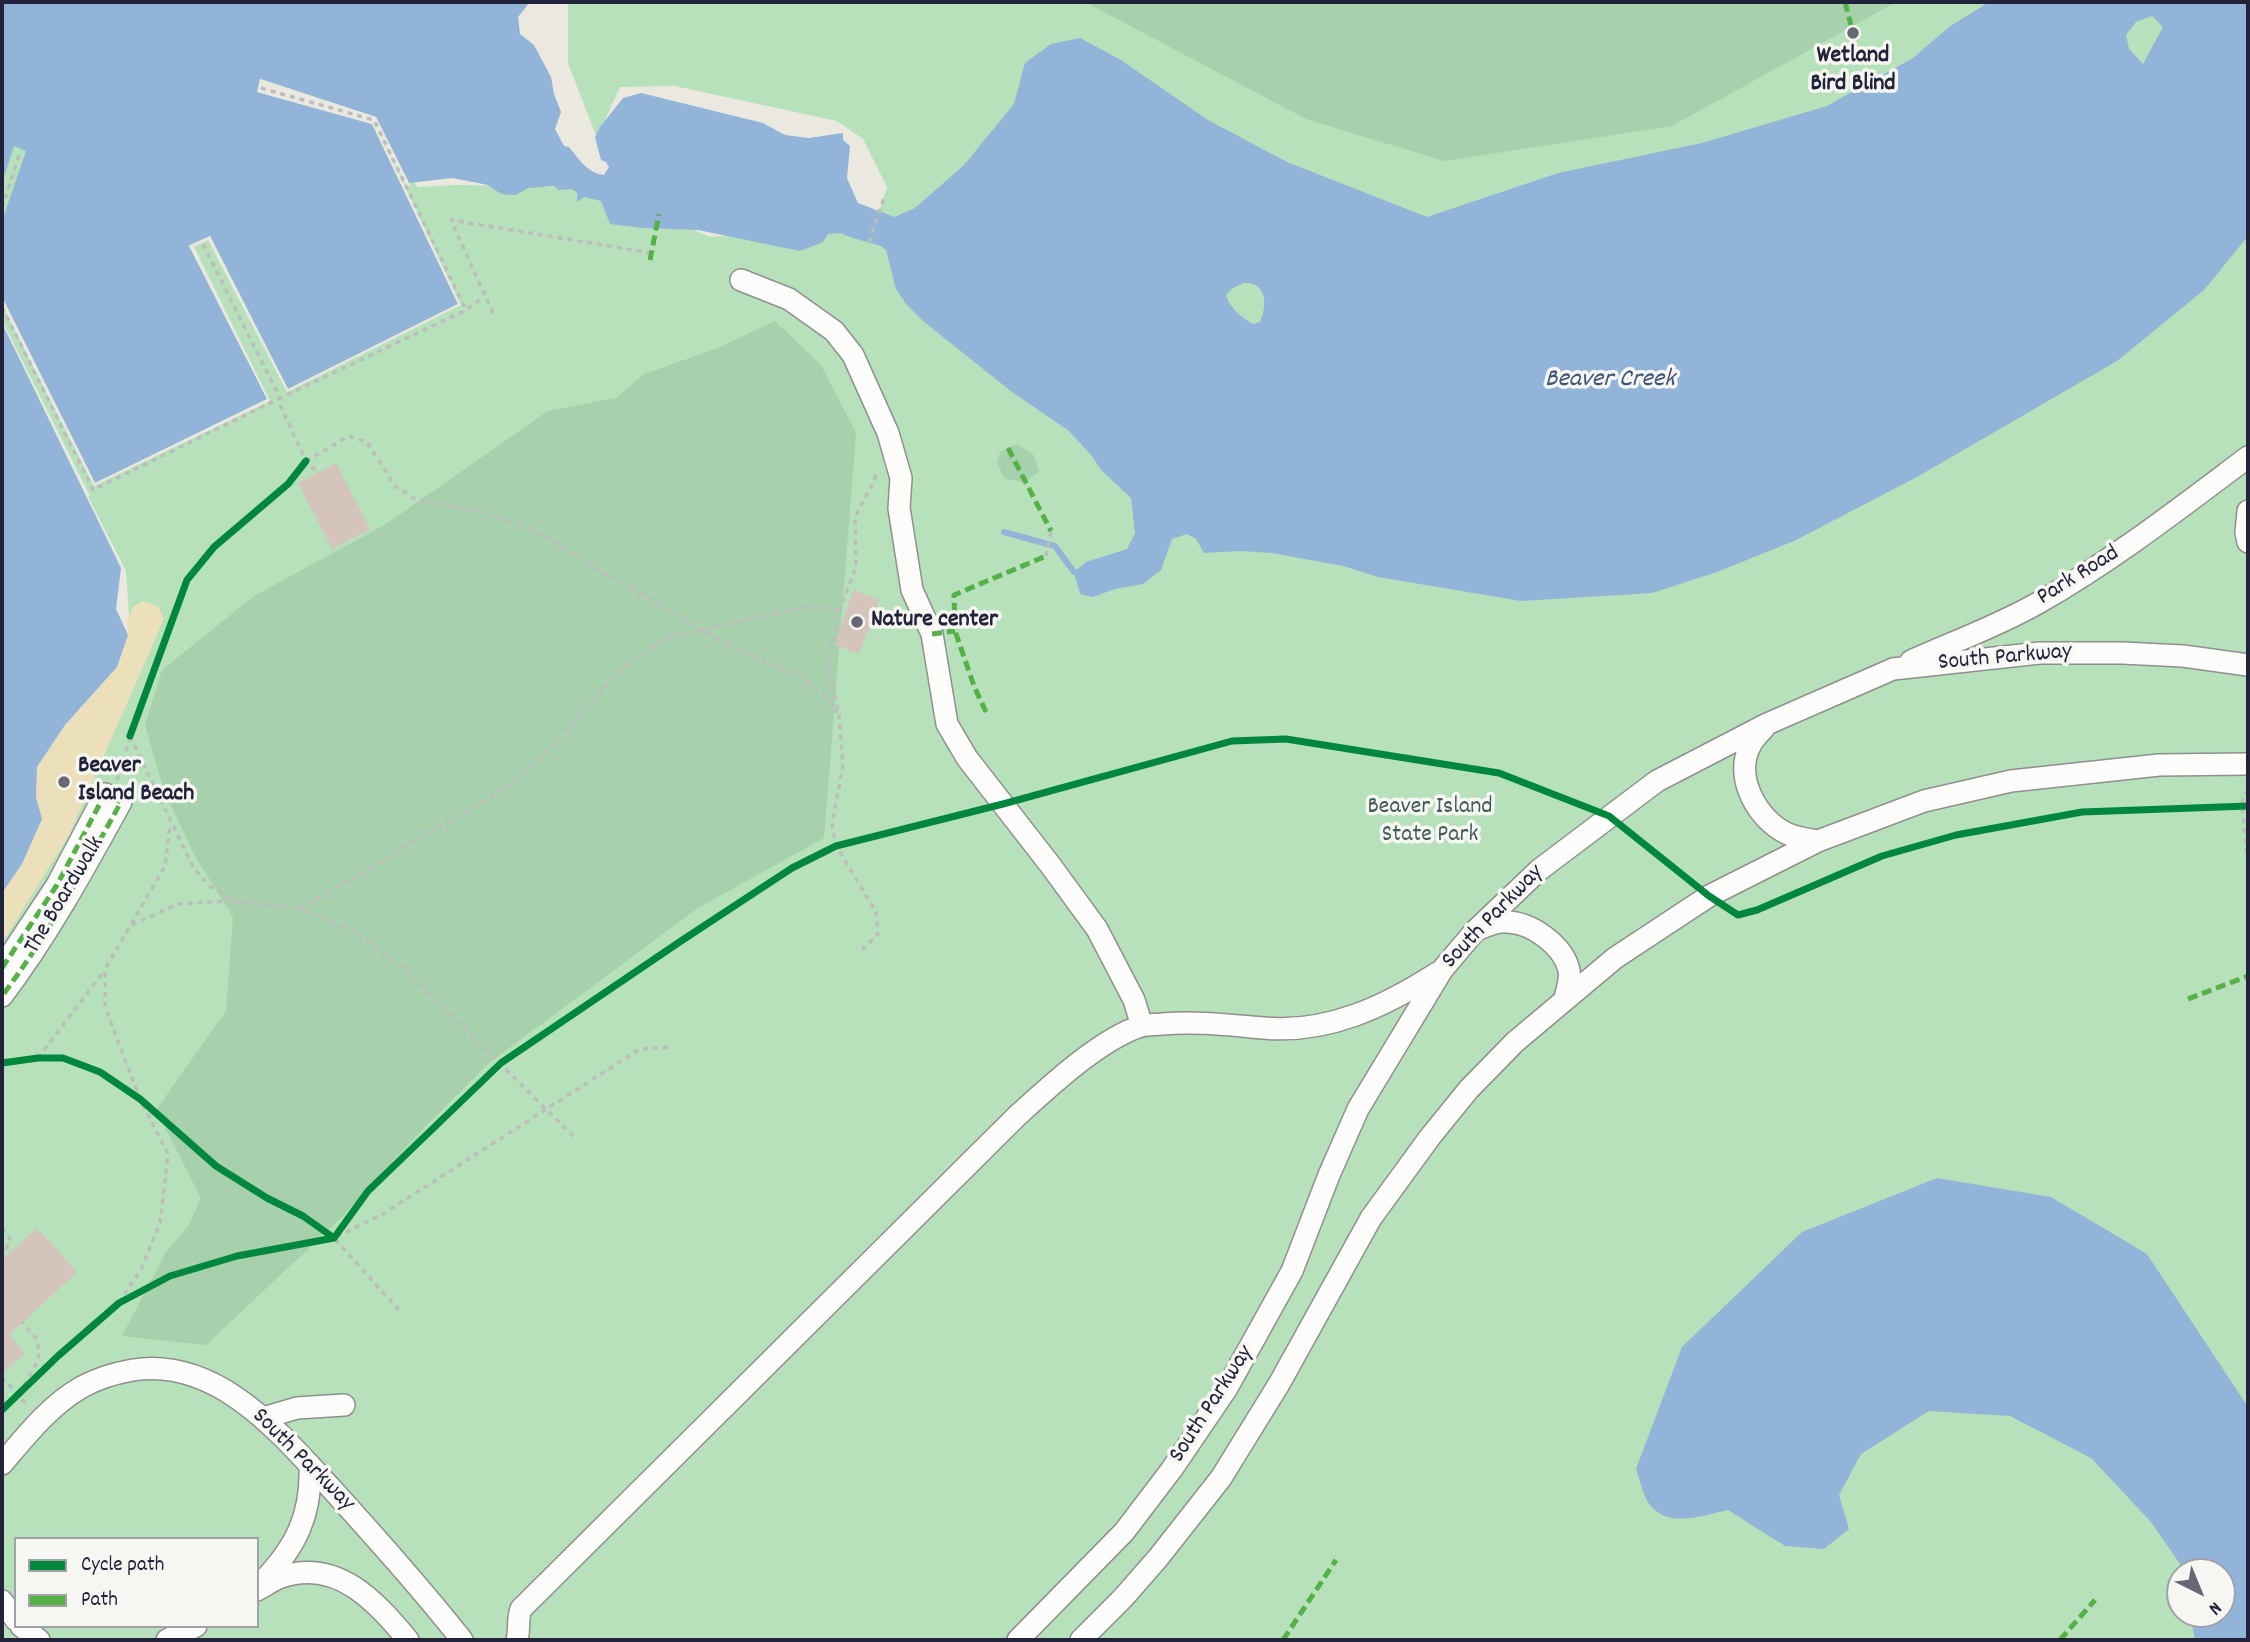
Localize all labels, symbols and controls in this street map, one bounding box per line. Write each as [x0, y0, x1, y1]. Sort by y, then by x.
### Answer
marker: Wetland Bird Blind [1845, 25, 1861, 41]
place label: Wetland Bird Blind [1810, 44, 1896, 100]
water label: Beaver Creek [1545, 365, 1675, 397]
street label: Park Road [2033, 541, 2125, 613]
place label: Nature center [871, 608, 998, 636]
marker: Nature center [849, 614, 865, 630]
street label: South Parkway [1937, 639, 2073, 679]
place label: Beaver Island Beach [78, 754, 194, 810]
marker: Beaver Island Beach [56, 774, 72, 790]
park label: Beaver Island State Park [1367, 795, 1493, 851]
street label: The Boardwalk [20, 832, 112, 960]
street label: South Parkway [1437, 860, 1551, 976]
street label: South Parkway [1164, 1341, 1262, 1469]
street label: South Parkway [244, 1403, 360, 1519]
legend [14, 1537, 259, 1628]
text: Cycle path [81, 1551, 164, 1581]
north arrow [2166, 1558, 2236, 1628]
text: Path [81, 1586, 118, 1616]
text: N [2202, 1594, 2227, 1620]

